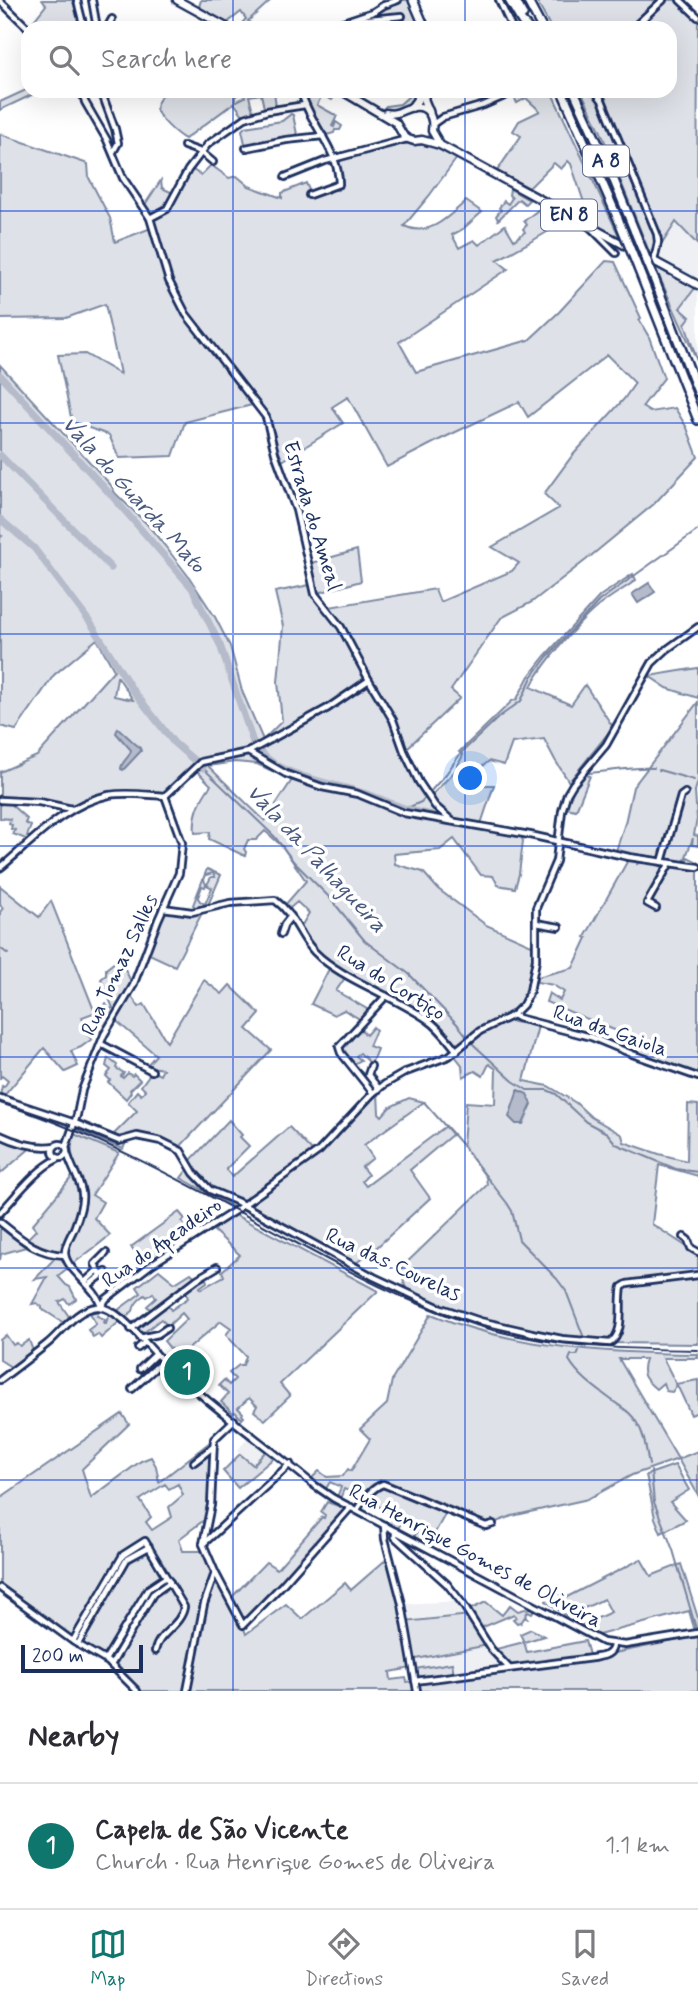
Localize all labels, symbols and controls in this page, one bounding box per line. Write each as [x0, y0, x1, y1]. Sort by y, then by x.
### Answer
search box [21, 21, 677, 98]
icon: search [45, 41, 83, 79]
text: Search here [101, 43, 232, 77]
road number: A 8 [583, 146, 629, 176]
road number: EN 8 [541, 200, 597, 230]
water label: Vala do Guarda Mato [54, 410, 212, 580]
street label: Estrada do Ameal [276, 438, 348, 594]
your location [453, 761, 487, 795]
water label: Vala da Palhagueira [239, 778, 393, 940]
street label: Rua Tomaz Salles [75, 890, 165, 1040]
street label: Rua do Cortiço [331, 938, 451, 1028]
street label: Rua da Gaiola [549, 998, 671, 1064]
street label: Rua do Apeadeiro [97, 1191, 228, 1296]
street label: Rua das Courelas [321, 1221, 465, 1309]
pin: 1 [164, 1346, 210, 1398]
street label: Rua Henrique Gomes de Oliveira [344, 1477, 606, 1635]
scale bar [21, 1642, 144, 1674]
text: 200 m [32, 1644, 84, 1669]
text: Nearby [28, 1717, 119, 1756]
text: Capela de São Vicente [95, 1814, 349, 1848]
text: 1 [46, 1831, 56, 1861]
text: 1.1 km [605, 1831, 670, 1861]
text: Church · Rua Henrique Gomes de Oliveira [95, 1848, 495, 1878]
tab: Map [89, 1925, 127, 1992]
tab: Directions [305, 1925, 383, 1992]
tab: Saved [561, 1925, 609, 1992]

